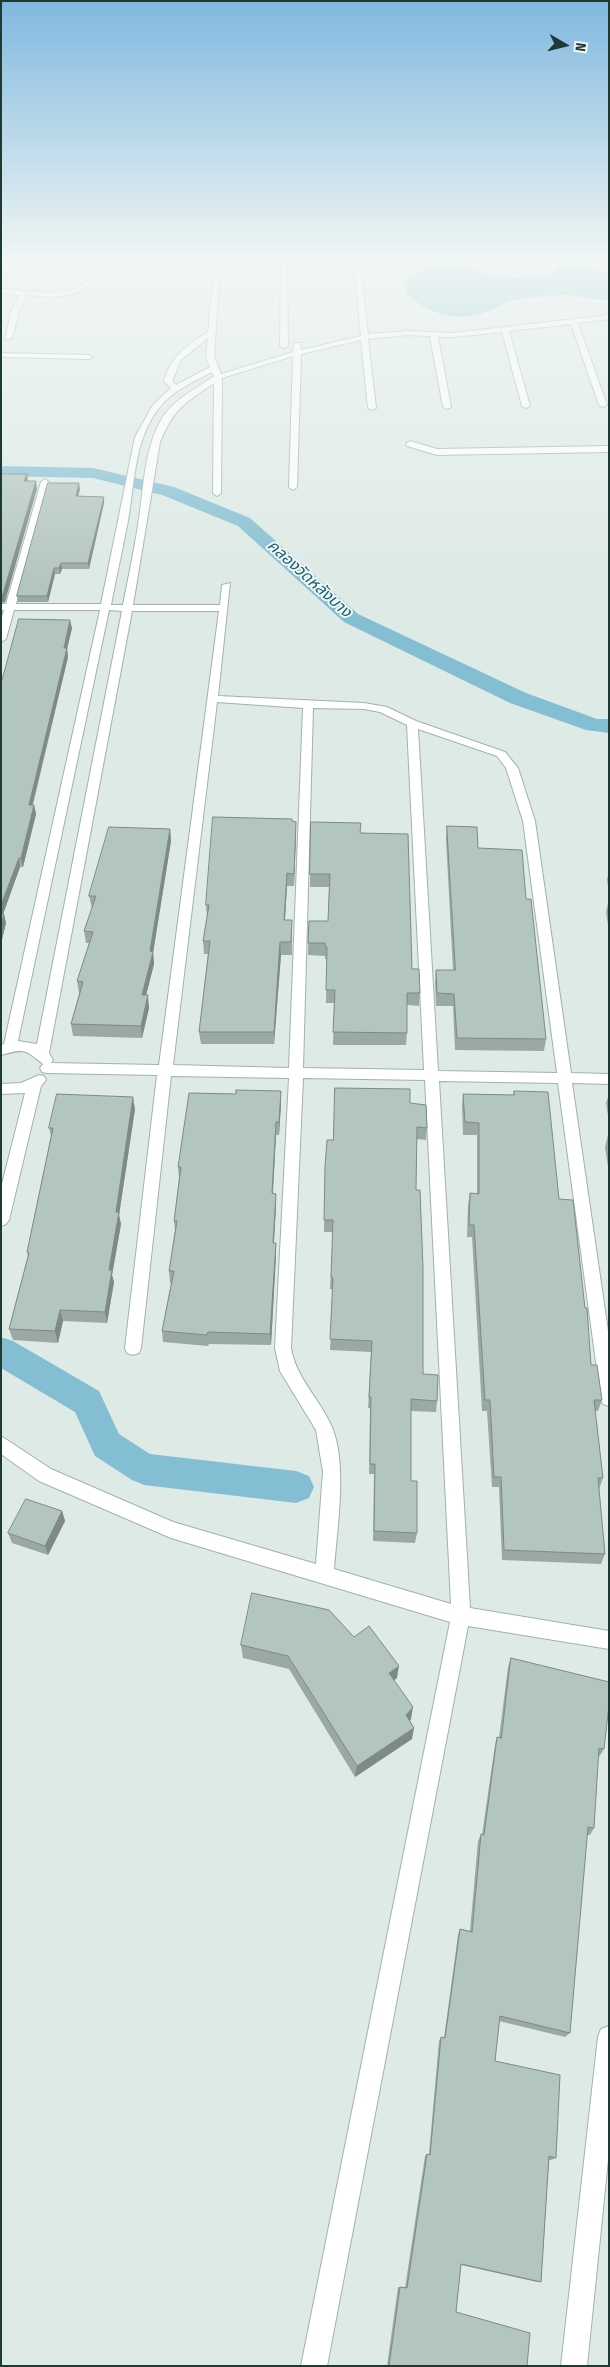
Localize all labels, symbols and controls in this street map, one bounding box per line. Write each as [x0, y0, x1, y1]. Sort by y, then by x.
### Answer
north arrow [540, 20, 590, 70]
text: N [571, 42, 589, 52]
water label: คลองวัดหลังบาง [263, 536, 355, 622]

